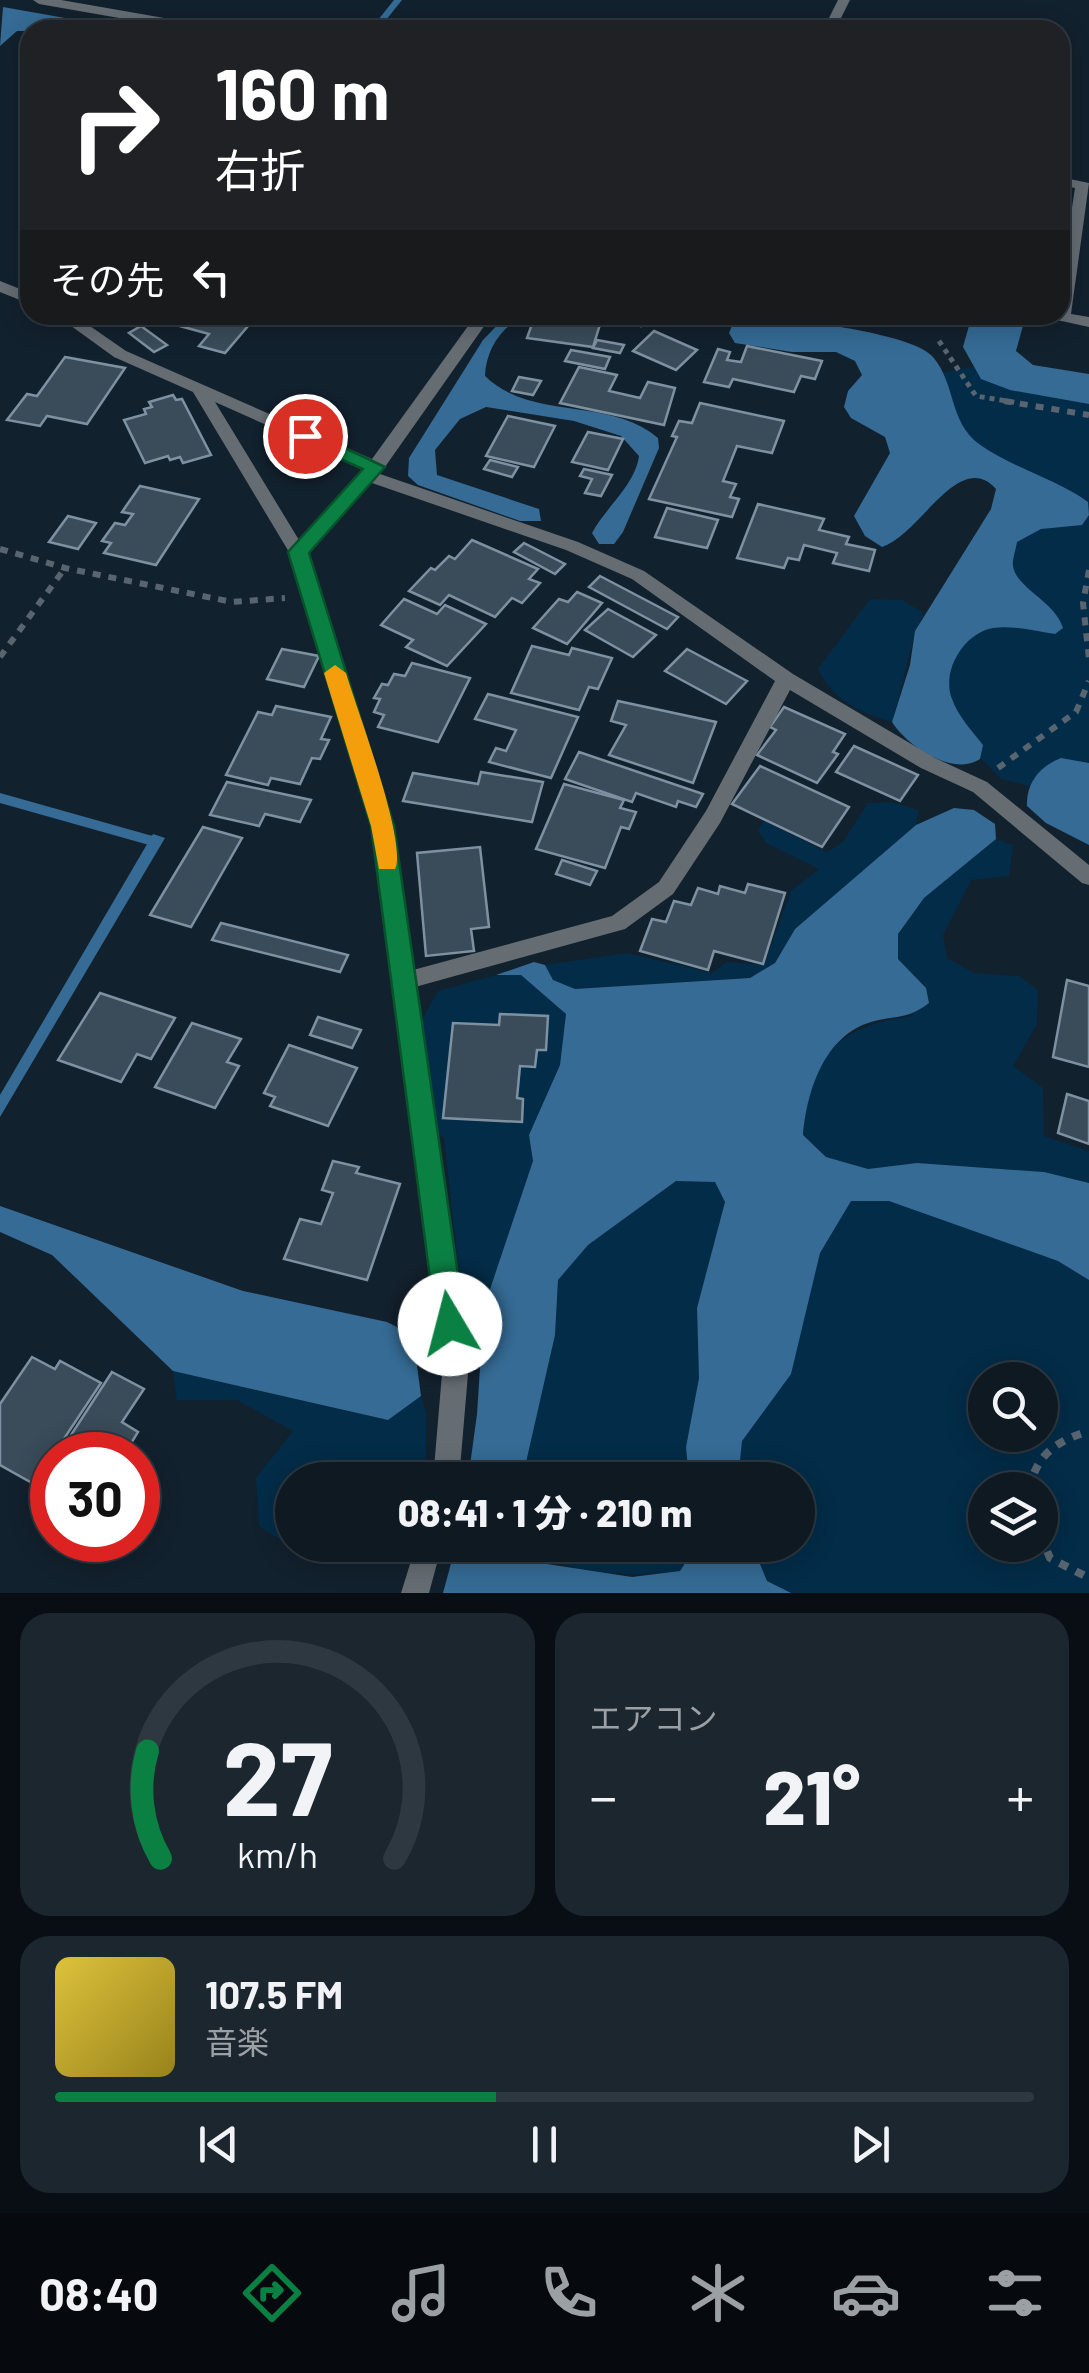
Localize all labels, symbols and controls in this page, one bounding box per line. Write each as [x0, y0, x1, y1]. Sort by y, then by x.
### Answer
text: 160 m [215, 50, 390, 134]
icon: right [50, 60, 180, 190]
text: 右折 [215, 142, 305, 196]
icon: left [184, 250, 239, 305]
text: その先 [50, 256, 164, 302]
pin [263, 394, 348, 479]
icon: arrive [278, 409, 333, 464]
position arrow [398, 1272, 502, 1376]
map controls [968, 1362, 1058, 1562]
button: search [968, 1362, 1058, 1452]
speed limit sign: 30 [30, 1432, 160, 1562]
button: layers [968, 1472, 1058, 1562]
text: 08:41 · 1 分 · 210 m [398, 1489, 692, 1535]
text: エアコン [590, 1698, 718, 1736]
text: 27 [222, 1712, 332, 1837]
text: 21° [763, 1750, 860, 1840]
text: − [590, 1762, 617, 1828]
text: + [1006, 1762, 1034, 1828]
text: km/h [237, 1832, 318, 1875]
text: 107.5 FM [205, 1971, 343, 2017]
text: 音楽 [205, 2022, 269, 2060]
icon: previous [191, 2117, 246, 2172]
icon: pause [517, 2117, 572, 2172]
icon: next [843, 2117, 898, 2172]
icon: directions [237, 2258, 307, 2328]
icon: music [386, 2258, 456, 2328]
icon: phone [534, 2258, 604, 2328]
icon: climate [683, 2258, 753, 2328]
icon: car [831, 2258, 901, 2328]
icon: filters [980, 2258, 1050, 2328]
text: 08:40 [39, 2266, 159, 2320]

